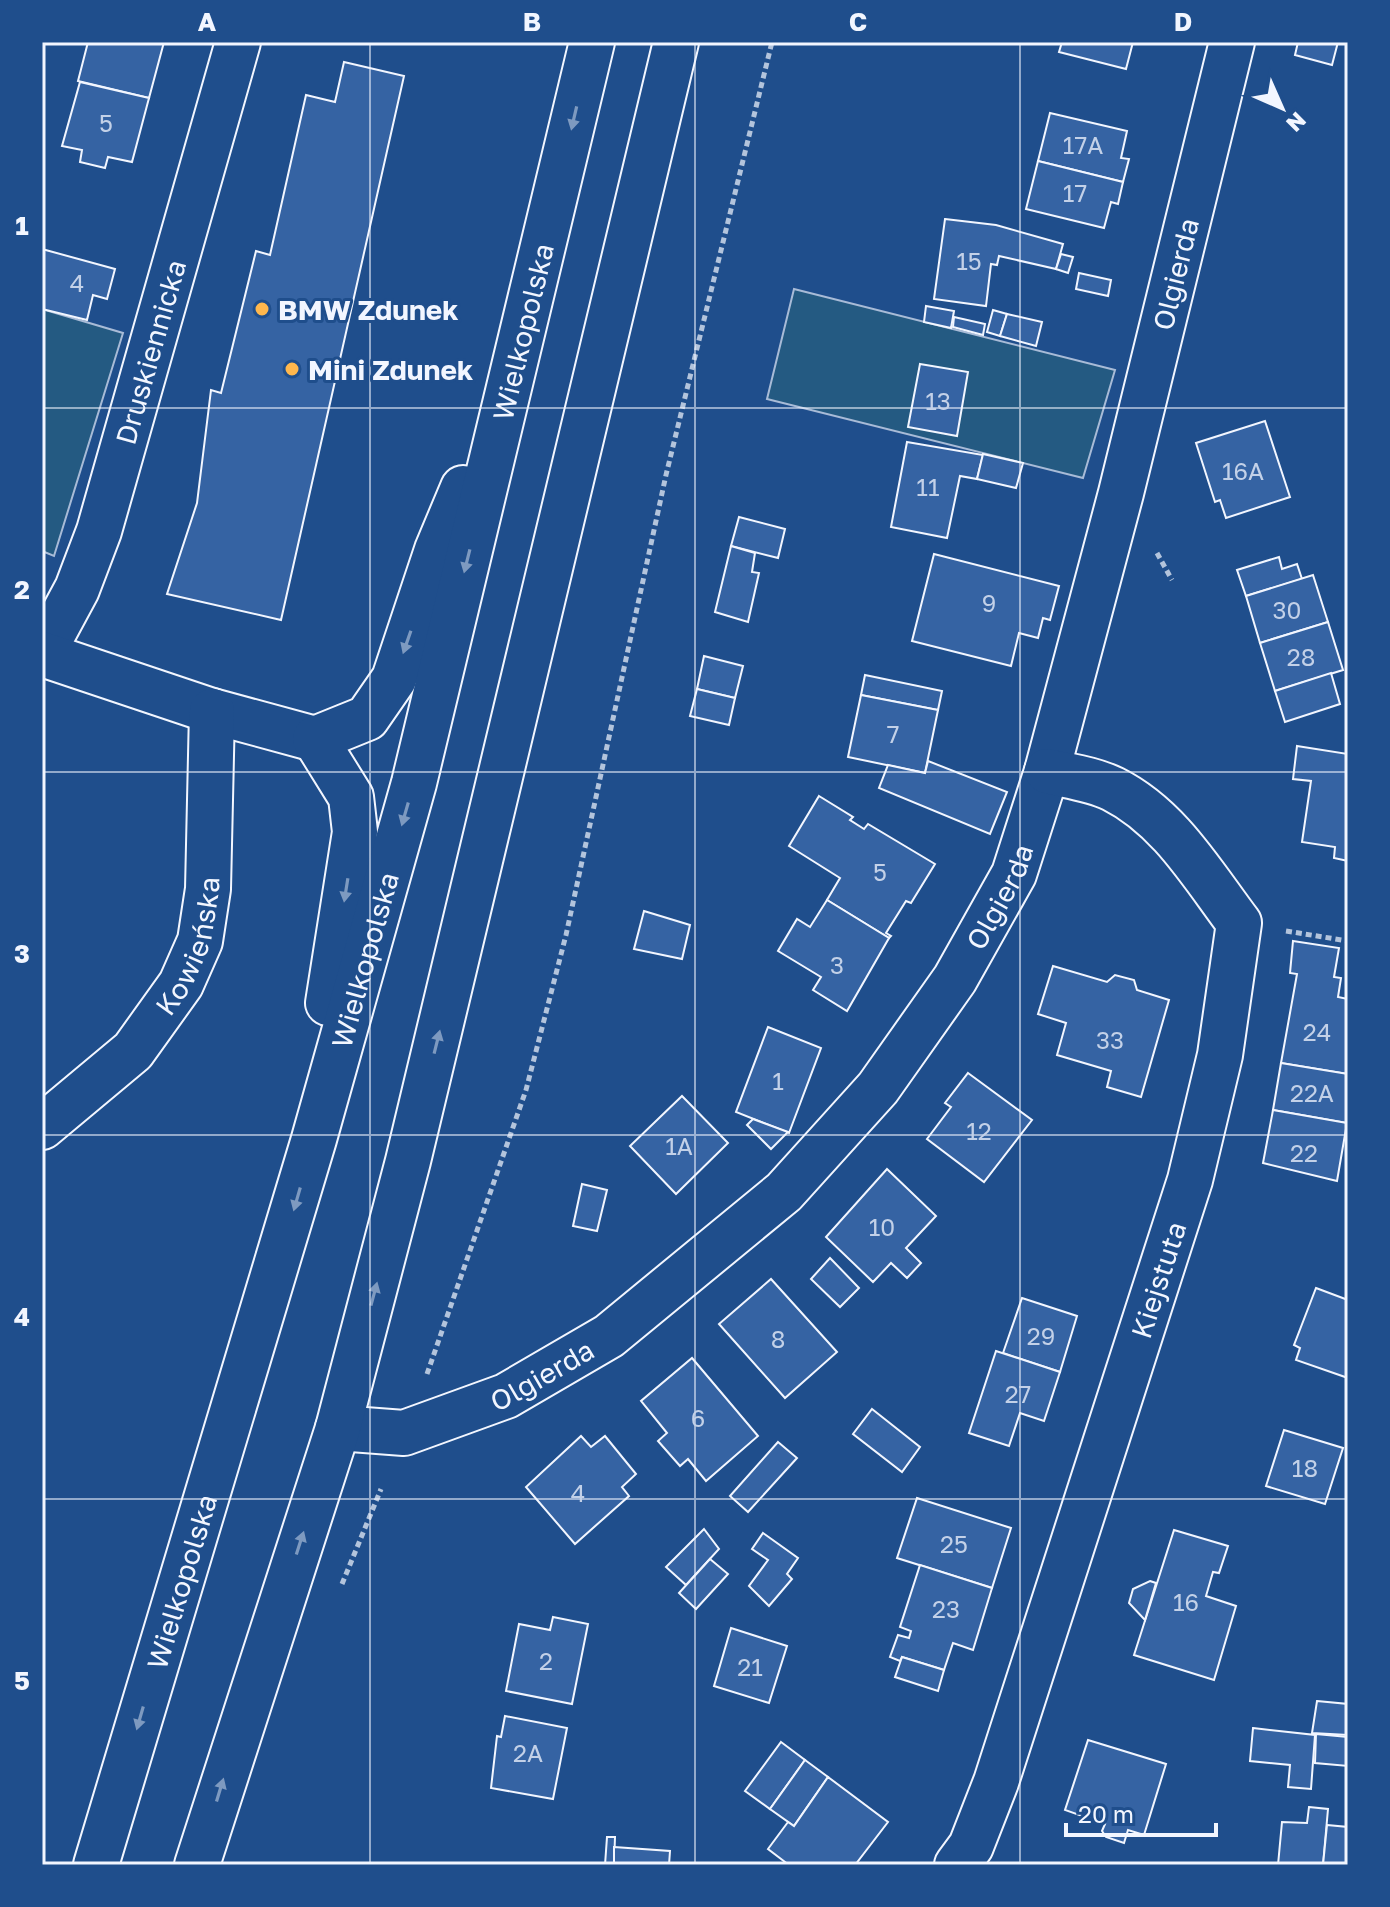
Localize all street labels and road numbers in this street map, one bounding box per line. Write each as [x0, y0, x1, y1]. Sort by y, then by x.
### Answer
street label: Olgierda [1145, 215, 1205, 333]
street label: Wielkopolska [485, 240, 560, 423]
street label: Druskiennicka [108, 256, 192, 448]
street label: Olgierda [959, 840, 1039, 955]
street label: Wielkopolska [324, 868, 405, 1052]
street label: Kowieńska [148, 877, 225, 1021]
street label: Kiejstuta [1124, 1217, 1192, 1342]
street label: Olgierda [486, 1332, 599, 1417]
street label: Wielkopolska [139, 1490, 223, 1673]

